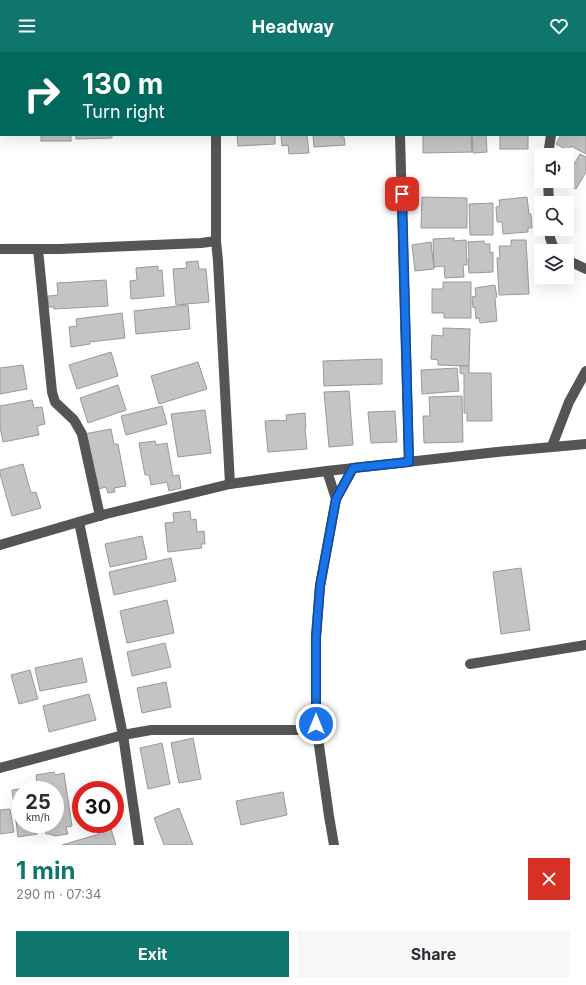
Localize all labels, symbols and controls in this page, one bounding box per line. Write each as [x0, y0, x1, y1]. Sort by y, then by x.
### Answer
icon: menu [16, 15, 38, 37]
icon: heart [548, 15, 570, 37]
text: Headway [252, 16, 334, 37]
text: 130 m [82, 67, 163, 101]
icon: right [16, 68, 68, 120]
text: Turn right [82, 101, 165, 122]
map controls [534, 148, 574, 284]
button: sound [534, 148, 574, 188]
pin [385, 177, 419, 211]
icon: arrive [391, 183, 413, 205]
button: search [534, 196, 574, 236]
button: layers [534, 244, 574, 284]
position arrow [295, 703, 337, 745]
speed limit sign: 30 [72, 781, 124, 833]
text: 25 [25, 790, 51, 814]
text: km/h [26, 811, 50, 823]
text: 1 min [16, 856, 75, 885]
button: close [528, 858, 570, 900]
text: 290 m · 07:34 [16, 886, 101, 902]
button: Exit [16, 931, 289, 977]
button: Share [297, 931, 570, 977]

